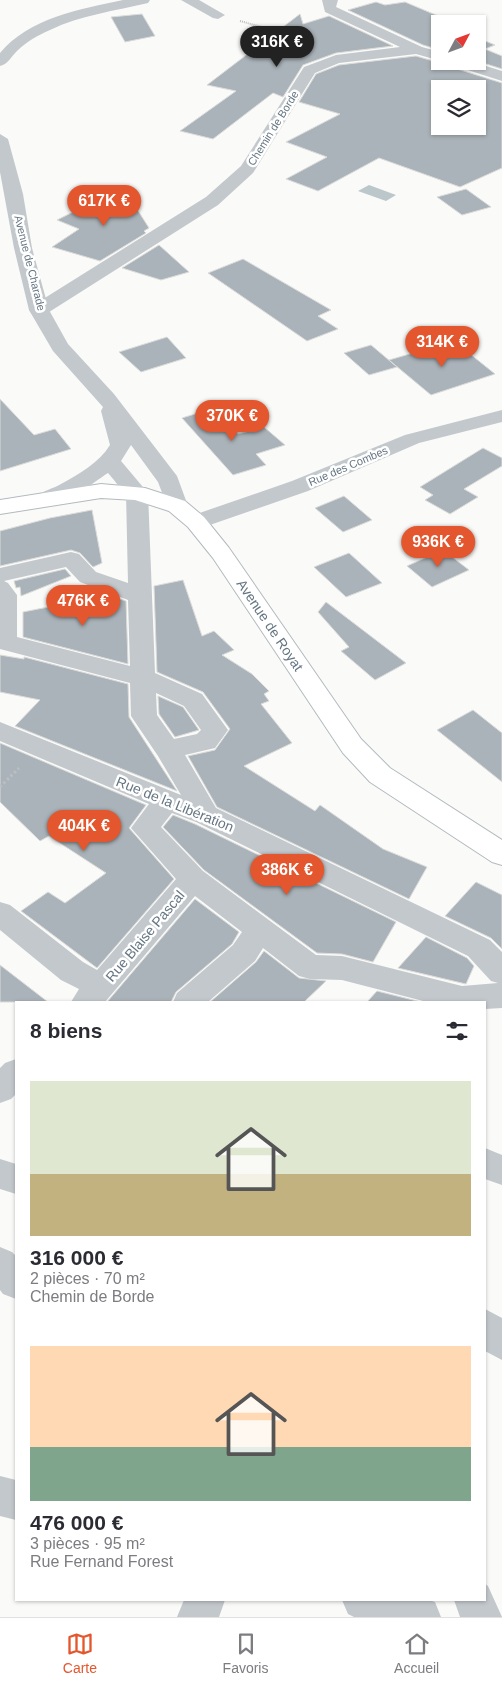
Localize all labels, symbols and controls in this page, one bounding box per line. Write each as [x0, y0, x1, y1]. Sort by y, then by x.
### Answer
north arrow [431, 15, 486, 70]
map controls [431, 15, 486, 135]
pin: 316K € [236, 26, 318, 68]
text: 316K € [251, 33, 303, 50]
button: layers [431, 80, 486, 135]
street label: Chemin de Borde [245, 89, 301, 167]
pin: 617K € [63, 184, 145, 227]
text: 617K € [78, 192, 130, 209]
street label: Avenue de Charade [12, 214, 48, 312]
pin: 314K € [401, 326, 483, 368]
text: 314K € [416, 333, 468, 350]
pin: 370K € [191, 400, 273, 442]
text: 370K € [206, 407, 258, 424]
street label: Rue des Combes [307, 444, 390, 488]
pin: 936K € [397, 526, 479, 568]
text: 936K € [412, 533, 464, 550]
street label: Avenue de Royat [233, 576, 307, 674]
pin: 476K € [42, 584, 124, 627]
text: 476K € [57, 592, 109, 609]
street label: Rue de la Libération [114, 773, 236, 835]
pin: 404K € [43, 810, 125, 852]
text: 404K € [58, 817, 110, 834]
pin: 386K € [246, 854, 328, 896]
text: 386K € [261, 861, 313, 878]
street label: Rue Blaise Pascal [102, 887, 188, 985]
icon: filters [443, 1017, 471, 1045]
text: 8 biens [30, 1019, 102, 1042]
icon: home [206, 1114, 296, 1204]
text: 316 000 € [30, 1246, 123, 1269]
text: 2 pièces · 70 m² [30, 1270, 145, 1287]
text: Chemin de Borde [30, 1288, 155, 1305]
icon: home [206, 1379, 296, 1469]
text: 476 000 € [30, 1511, 123, 1534]
text: 3 pièces · 95 m² [30, 1535, 145, 1552]
text: Rue Fernand Forest [30, 1553, 173, 1570]
tab: Carte [63, 1630, 97, 1676]
tab: Favoris [223, 1630, 268, 1676]
tab: Accueil [394, 1630, 439, 1676]

